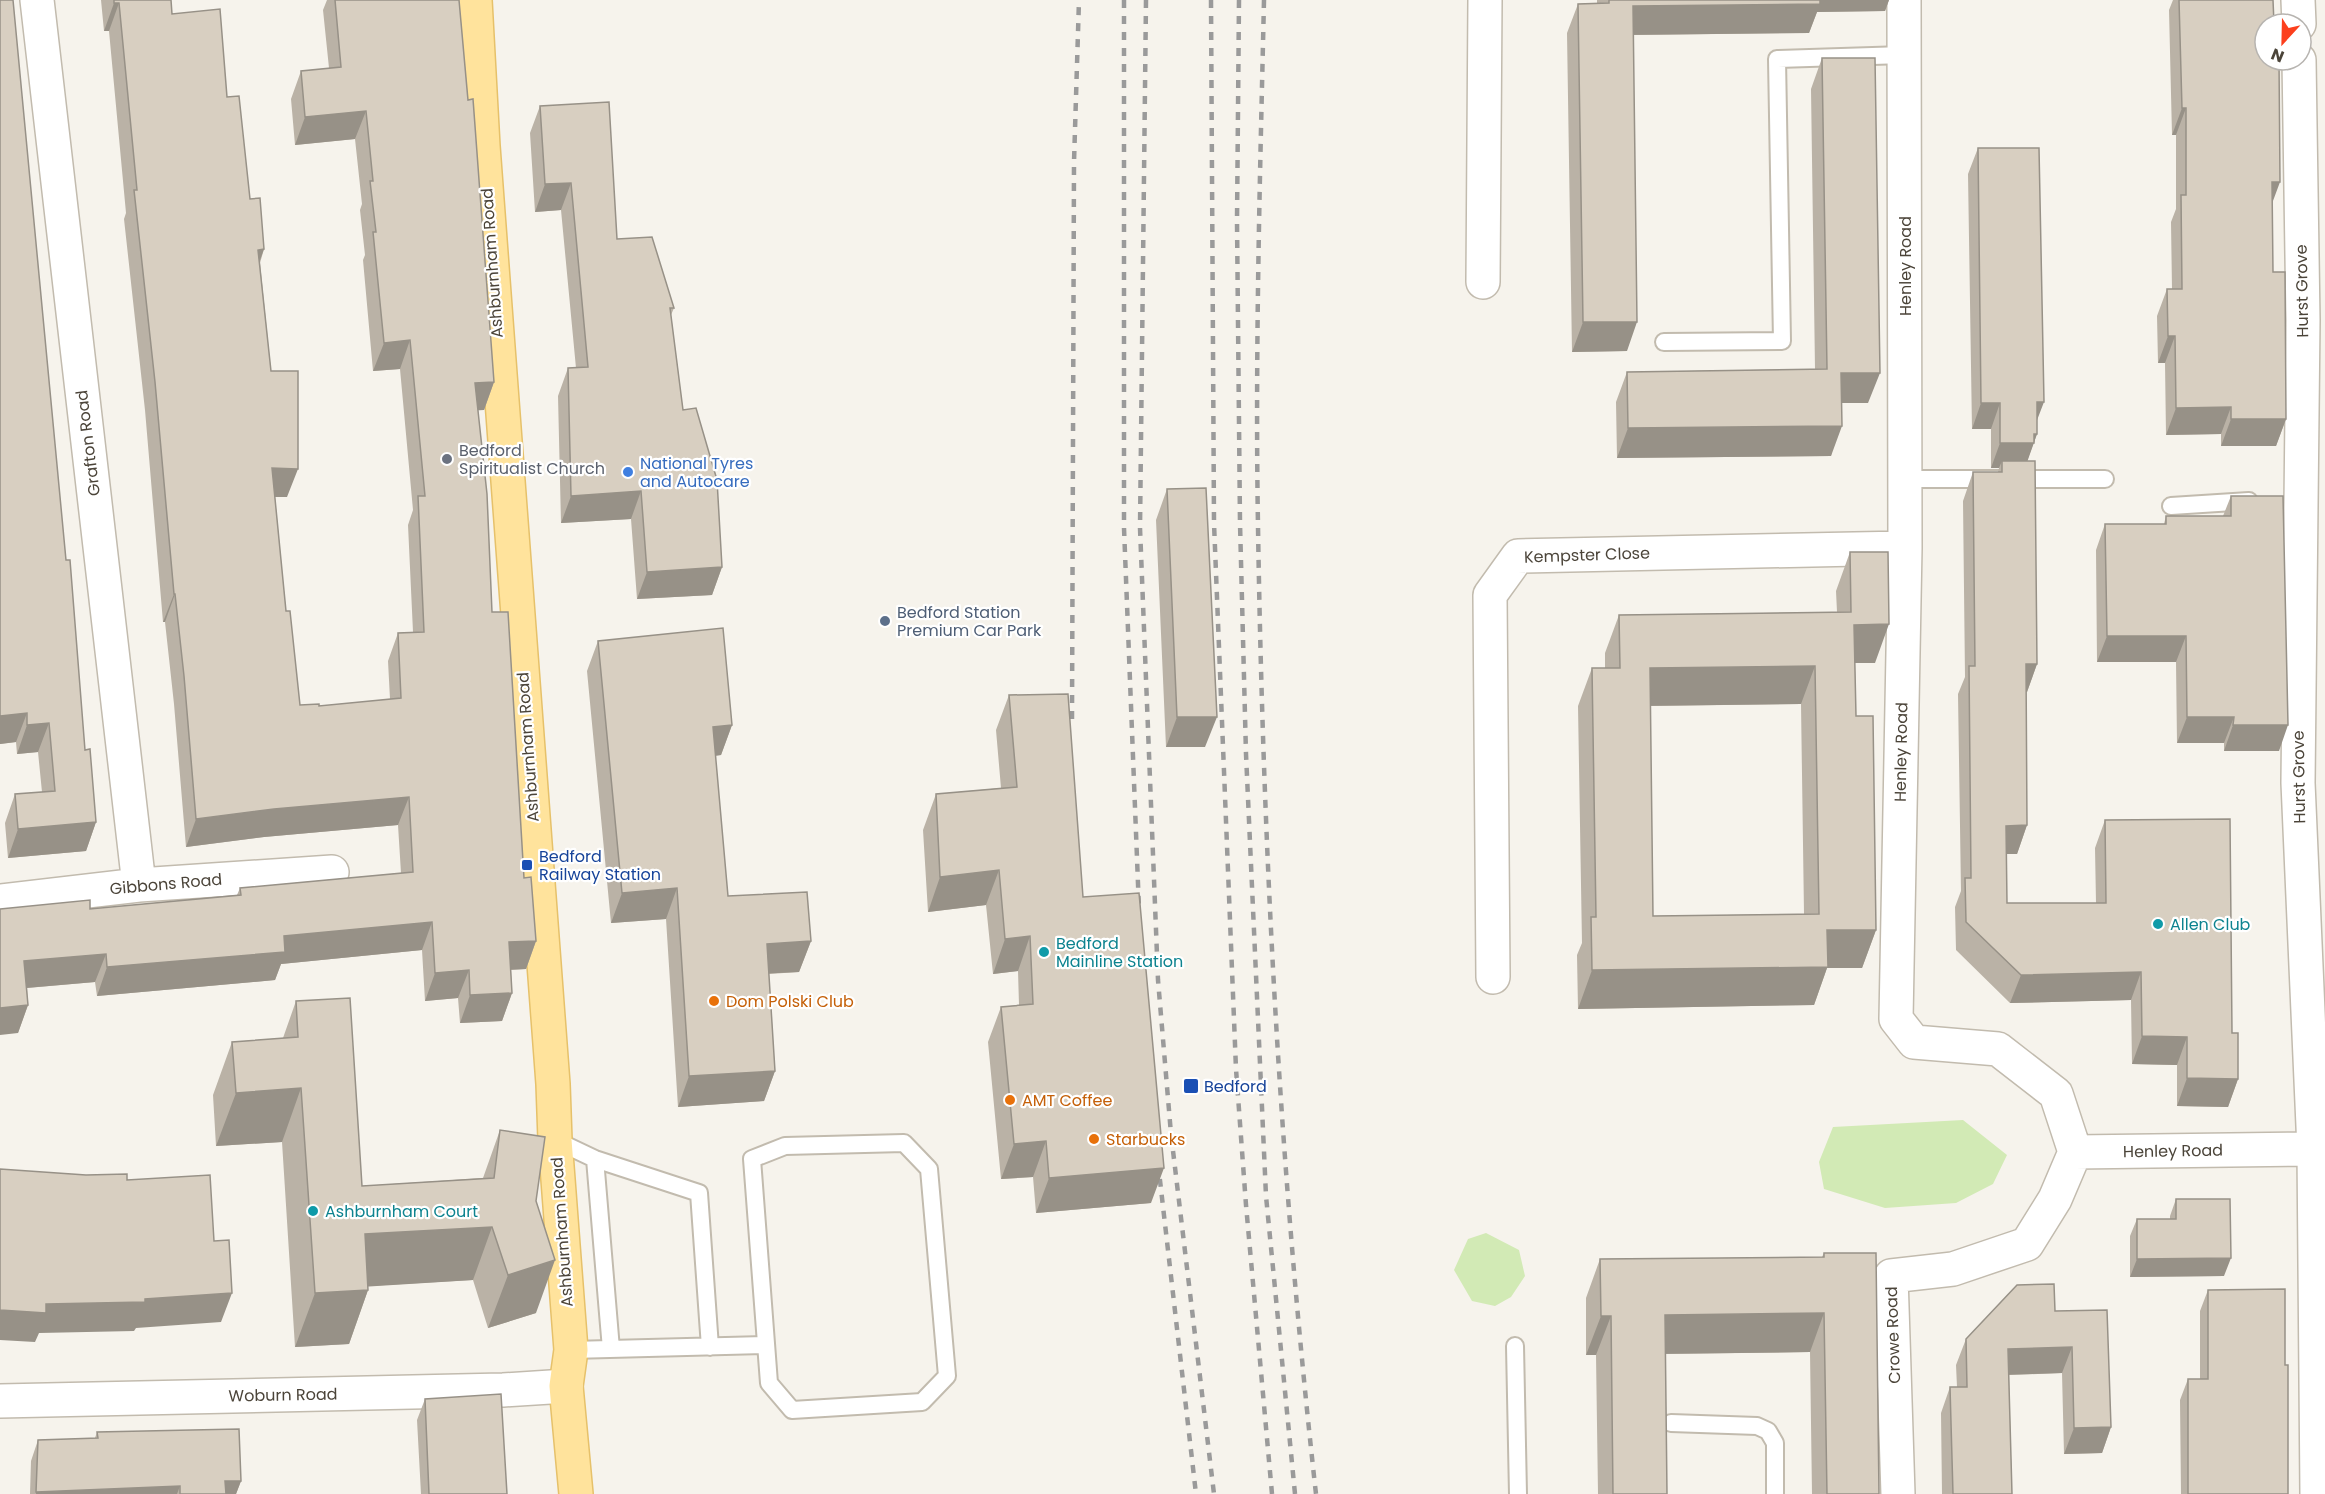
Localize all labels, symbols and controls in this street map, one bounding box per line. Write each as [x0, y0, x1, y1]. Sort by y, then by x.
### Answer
north arrow [2253, 12, 2313, 72]
text: N [2268, 43, 2287, 68]
street label: Ashburnham Road [475, 187, 509, 339]
street label: Henley Road [1894, 216, 1917, 316]
street label: Hurst Grove [2290, 244, 2314, 338]
street label: Grafton Road [70, 389, 106, 497]
place label: Bedford Spiritualist Church [459, 439, 605, 480]
marker: Bedford Spiritualist Church [440, 452, 454, 466]
place label: National Tyres and Autocare [640, 452, 753, 493]
marker: National Tyres and Autocare [621, 465, 635, 479]
street label: Kempster Close [1524, 541, 1650, 569]
place label: Bedford Station Premium Car Park [897, 601, 1042, 642]
marker: Bedford Station Premium Car Park [878, 614, 892, 628]
street label: Ashburnham Road [511, 671, 545, 823]
street label: Henley Road [1889, 702, 1913, 802]
street label: Hurst Grove [2287, 730, 2311, 824]
place label: Bedford Railway Station [539, 845, 661, 886]
marker: Bedford Railway Station [520, 858, 534, 872]
street label: Gibbons Road [109, 868, 223, 900]
place label: Allen Club [2170, 913, 2251, 936]
marker: Allen Club [2151, 917, 2165, 931]
place label: Bedford Mainline Station [1056, 932, 1183, 973]
marker: Bedford Mainline Station [1037, 945, 1051, 959]
place label: Dom Polski Club [726, 990, 854, 1013]
marker: Dom Polski Club [707, 994, 721, 1008]
place label: Bedford [1204, 1075, 1267, 1098]
marker: Bedford [1182, 1077, 1200, 1095]
place label: AMT Coffee [1022, 1089, 1113, 1112]
marker: AMT Coffee [1003, 1093, 1017, 1107]
place label: Starbucks [1106, 1128, 1185, 1151]
marker: Starbucks [1087, 1132, 1101, 1146]
street label: Henley Road [2123, 1139, 2223, 1163]
street label: Ashburnham Road [545, 1156, 579, 1308]
place label: Ashburnham Court [325, 1200, 478, 1223]
marker: Ashburnham Court [306, 1204, 320, 1218]
street label: Crowe Road [1880, 1286, 1906, 1384]
street label: Woburn Road [228, 1383, 338, 1407]

